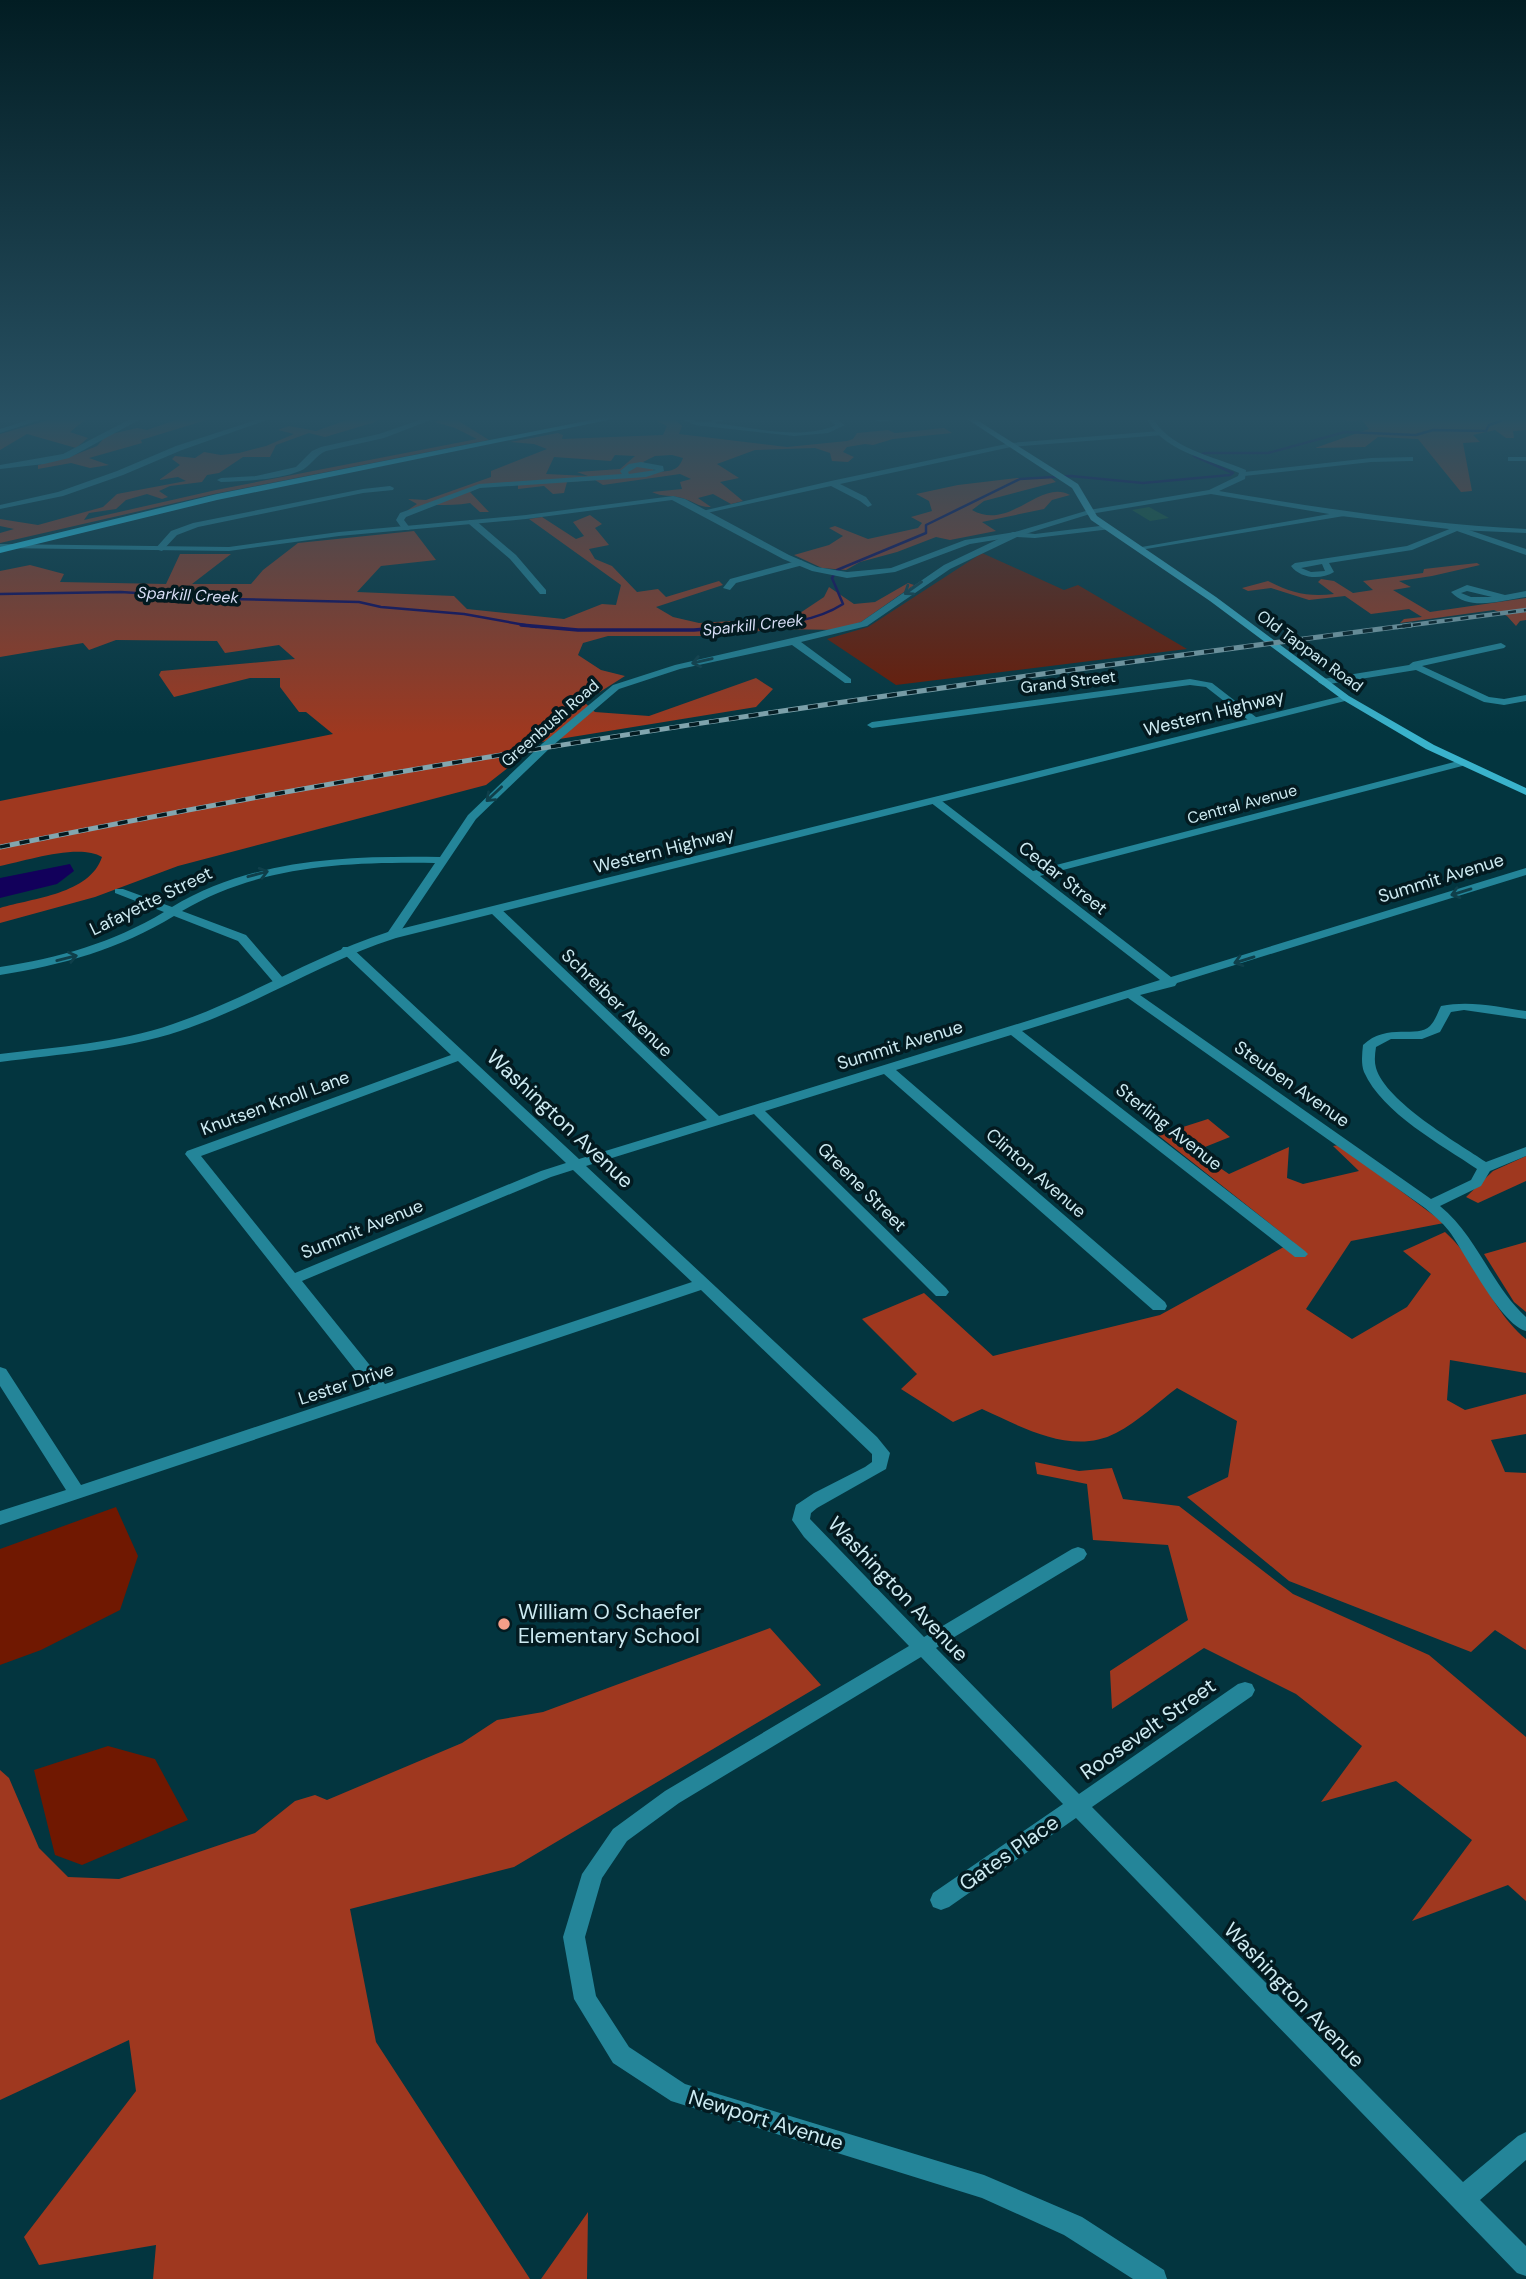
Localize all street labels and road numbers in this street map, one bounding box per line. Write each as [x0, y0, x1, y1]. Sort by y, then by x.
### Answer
street label: Old Tappan Road [1253, 605, 1367, 697]
street label: Grand Street [1019, 666, 1117, 698]
street label: Greenbush Road [497, 675, 603, 771]
street label: Western Highway [1141, 684, 1287, 742]
street label: Central Avenue [1185, 779, 1299, 829]
street label: Western Highway [591, 821, 737, 879]
street label: Cedar Street [1014, 836, 1112, 920]
street label: Summit Avenue [1375, 847, 1507, 909]
street label: Lafayette Street [86, 861, 216, 941]
street label: Schreiber Avenue [556, 944, 678, 1062]
street label: Summit Avenue [834, 1014, 966, 1076]
street label: Steuben Avenue [1230, 1035, 1354, 1133]
street label: Washington Avenue [480, 1043, 640, 1195]
street label: Knutsen Knoll Lane [197, 1065, 353, 1141]
street label: Sterling Avenue [1111, 1078, 1227, 1176]
street label: Clinton Avenue [981, 1123, 1091, 1223]
street label: Greene Street [812, 1137, 912, 1237]
street label: Summit Avenue [297, 1193, 427, 1265]
street label: Lester Drive [295, 1357, 397, 1411]
street label: Washington Avenue [821, 1510, 975, 1668]
street label: Roosevelt Street [1075, 1672, 1221, 1786]
street label: Gates Place [954, 1808, 1064, 1898]
street label: Washington Avenue [1217, 1916, 1371, 2074]
street label: Newport Avenue [685, 2083, 847, 2157]

